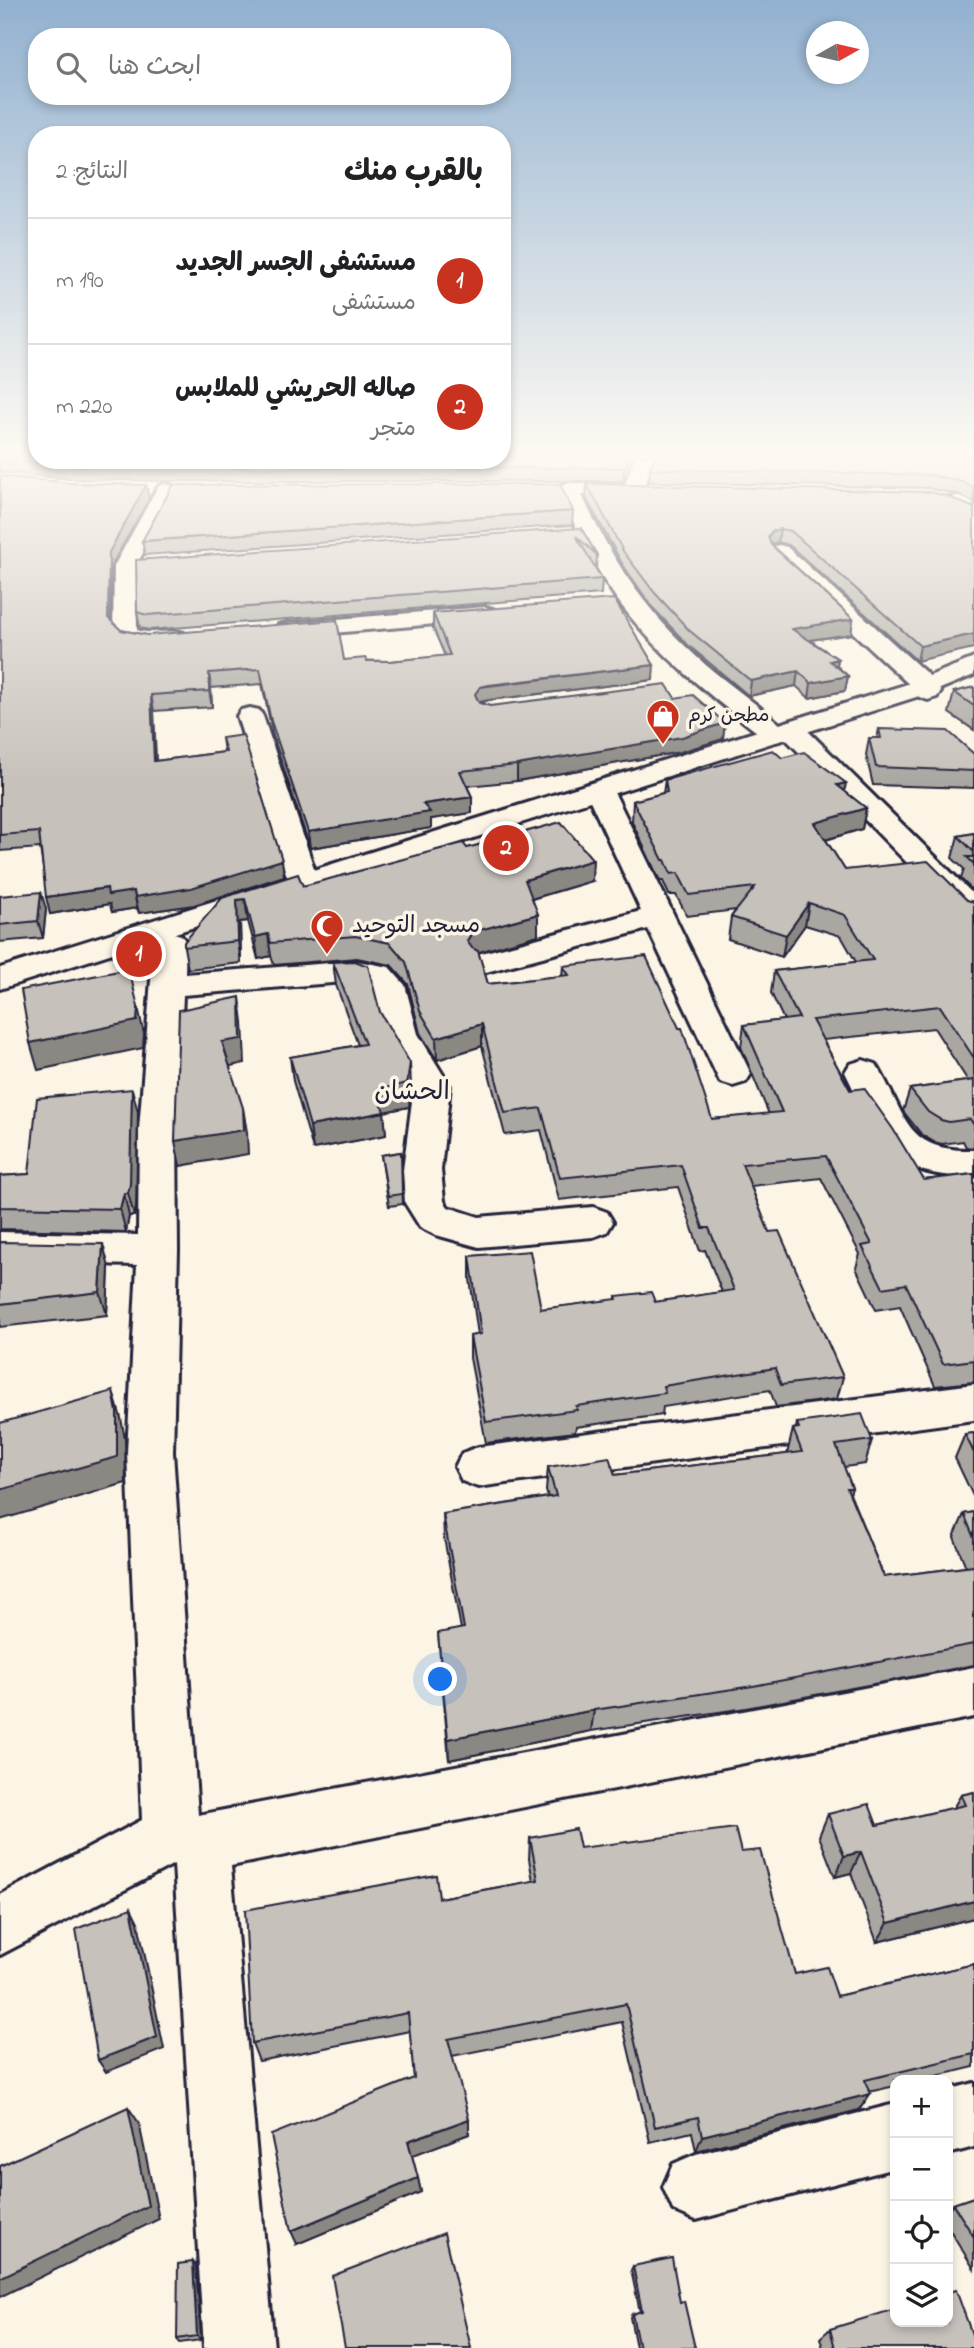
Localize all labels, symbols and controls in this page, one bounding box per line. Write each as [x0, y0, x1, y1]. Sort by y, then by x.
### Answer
north arrow [806, 21, 869, 84]
search box [28, 28, 511, 105]
icon: search [52, 48, 90, 86]
text: ابحث هنا [108, 49, 201, 87]
text: بالقرب منك [344, 151, 483, 195]
text: النتائج: 2 [56, 156, 128, 189]
text: مستشفى الجسر الجديد [175, 245, 416, 283]
text: 190 m [56, 265, 104, 298]
text: 1 [456, 265, 464, 298]
text: مستشفى [332, 287, 416, 320]
text: صاله الحريشي للملابس [175, 371, 416, 409]
text: 220 m [56, 391, 112, 424]
text: 2 [454, 391, 466, 424]
text: متجر [371, 413, 416, 446]
shop icon: مطحن كرم [644, 697, 682, 746]
place label: مطحن كرم [688, 703, 769, 730]
pin: 2 [483, 822, 529, 874]
mosque icon: مسجد التوحيد [308, 907, 346, 956]
place label: مسجد التوحيد [352, 910, 480, 943]
pin: 1 [116, 928, 162, 980]
district label: الحشان [374, 1074, 450, 1112]
your location [423, 1662, 457, 1696]
map controls [890, 2075, 953, 2327]
button: + [890, 2075, 953, 2138]
button: − [890, 2138, 953, 2201]
button: locate [890, 2201, 953, 2264]
button: layers [890, 2264, 953, 2327]

